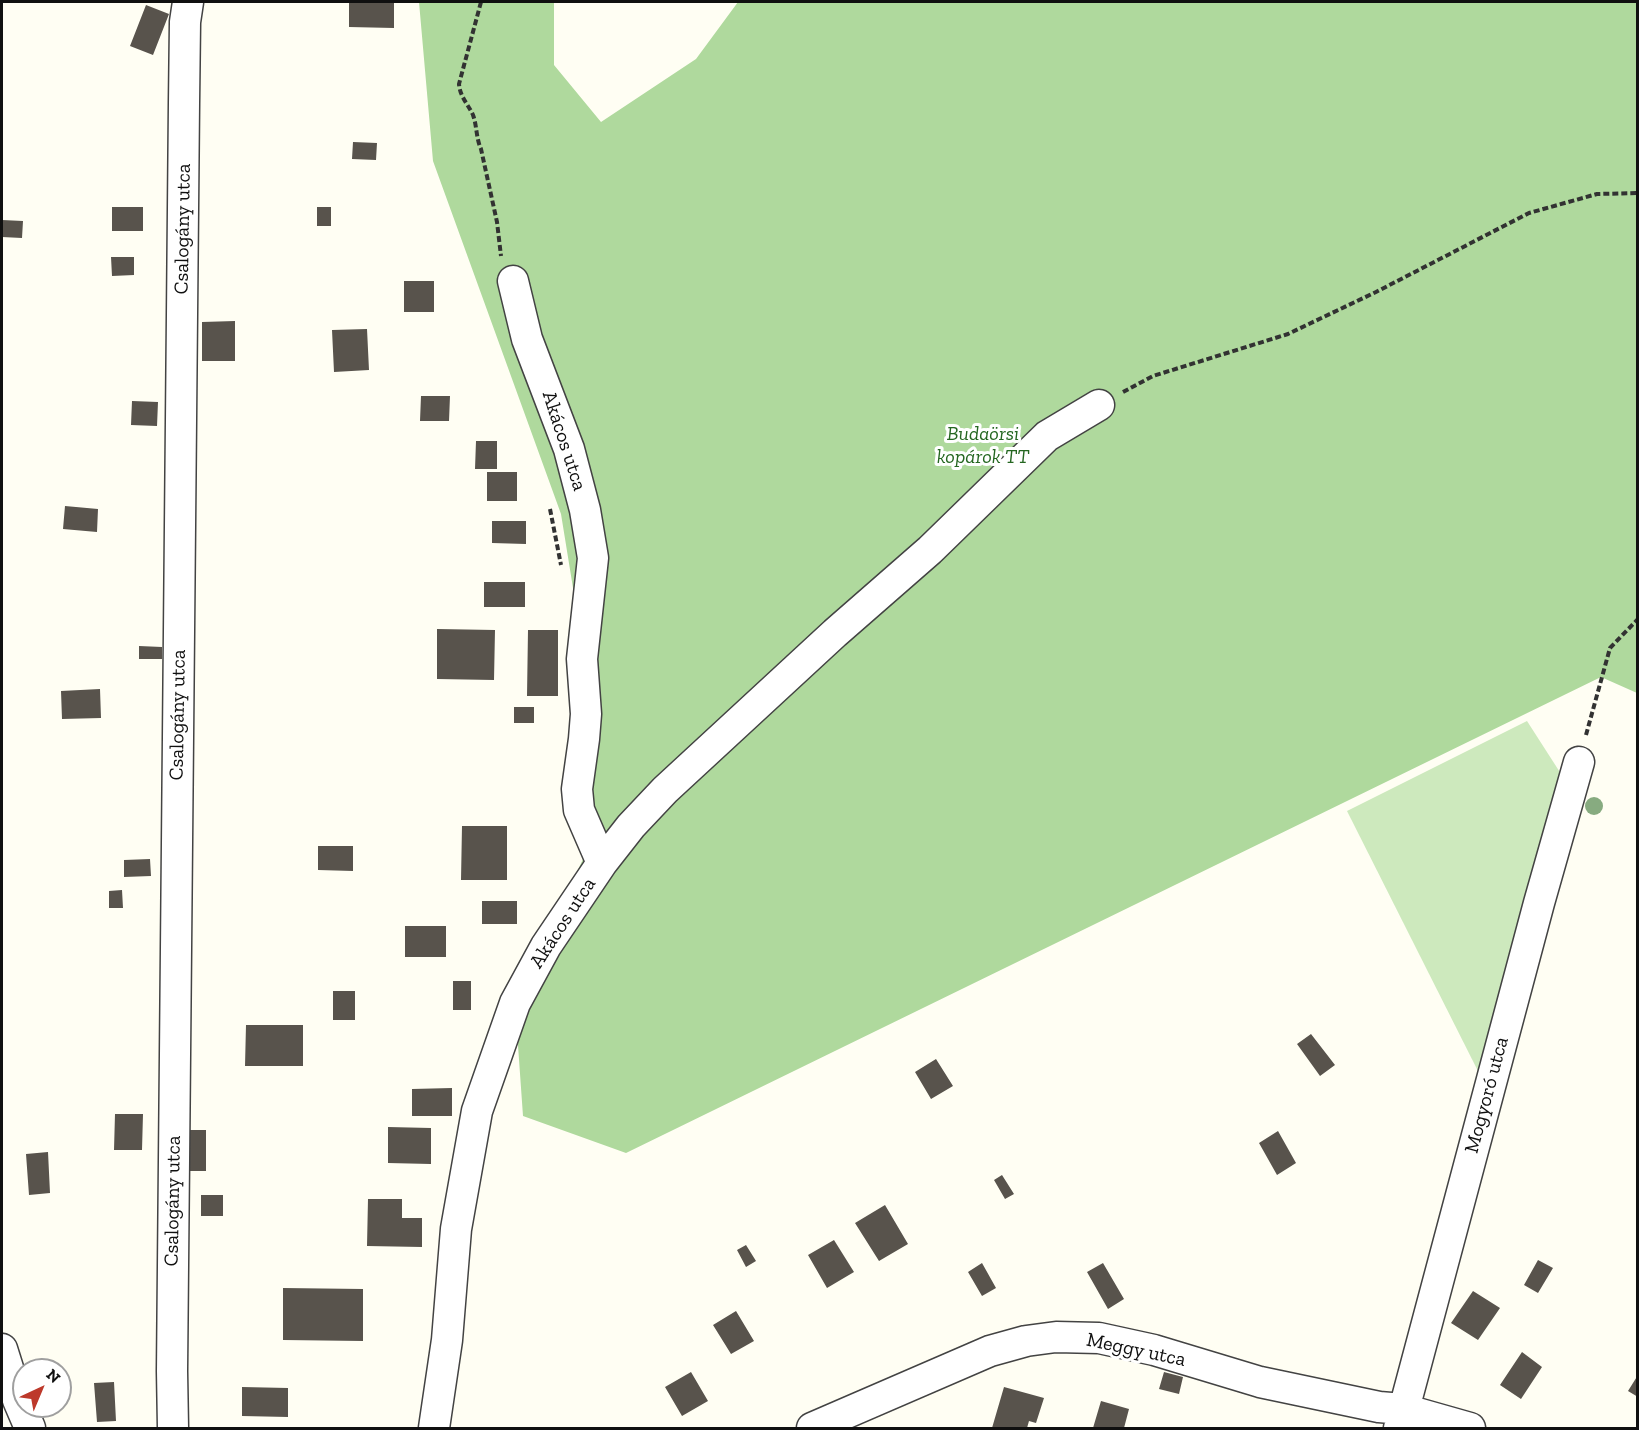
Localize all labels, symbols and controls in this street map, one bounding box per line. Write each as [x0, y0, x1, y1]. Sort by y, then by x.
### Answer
street label: Csalogány utca [170, 163, 196, 295]
street label: Akácos utca [537, 388, 591, 494]
park label: Budaörsi kopárok TT [937, 422, 1029, 469]
street label: Csalogány utca [165, 649, 191, 781]
street label: Akácos utca [525, 873, 601, 973]
street label: Mogyoró utca [1460, 1034, 1514, 1156]
street label: Csalogány utca [160, 1135, 186, 1267]
street label: Meggy utca [1084, 1328, 1188, 1372]
north arrow [12, 1358, 72, 1418]
text: N [42, 1365, 64, 1387]

